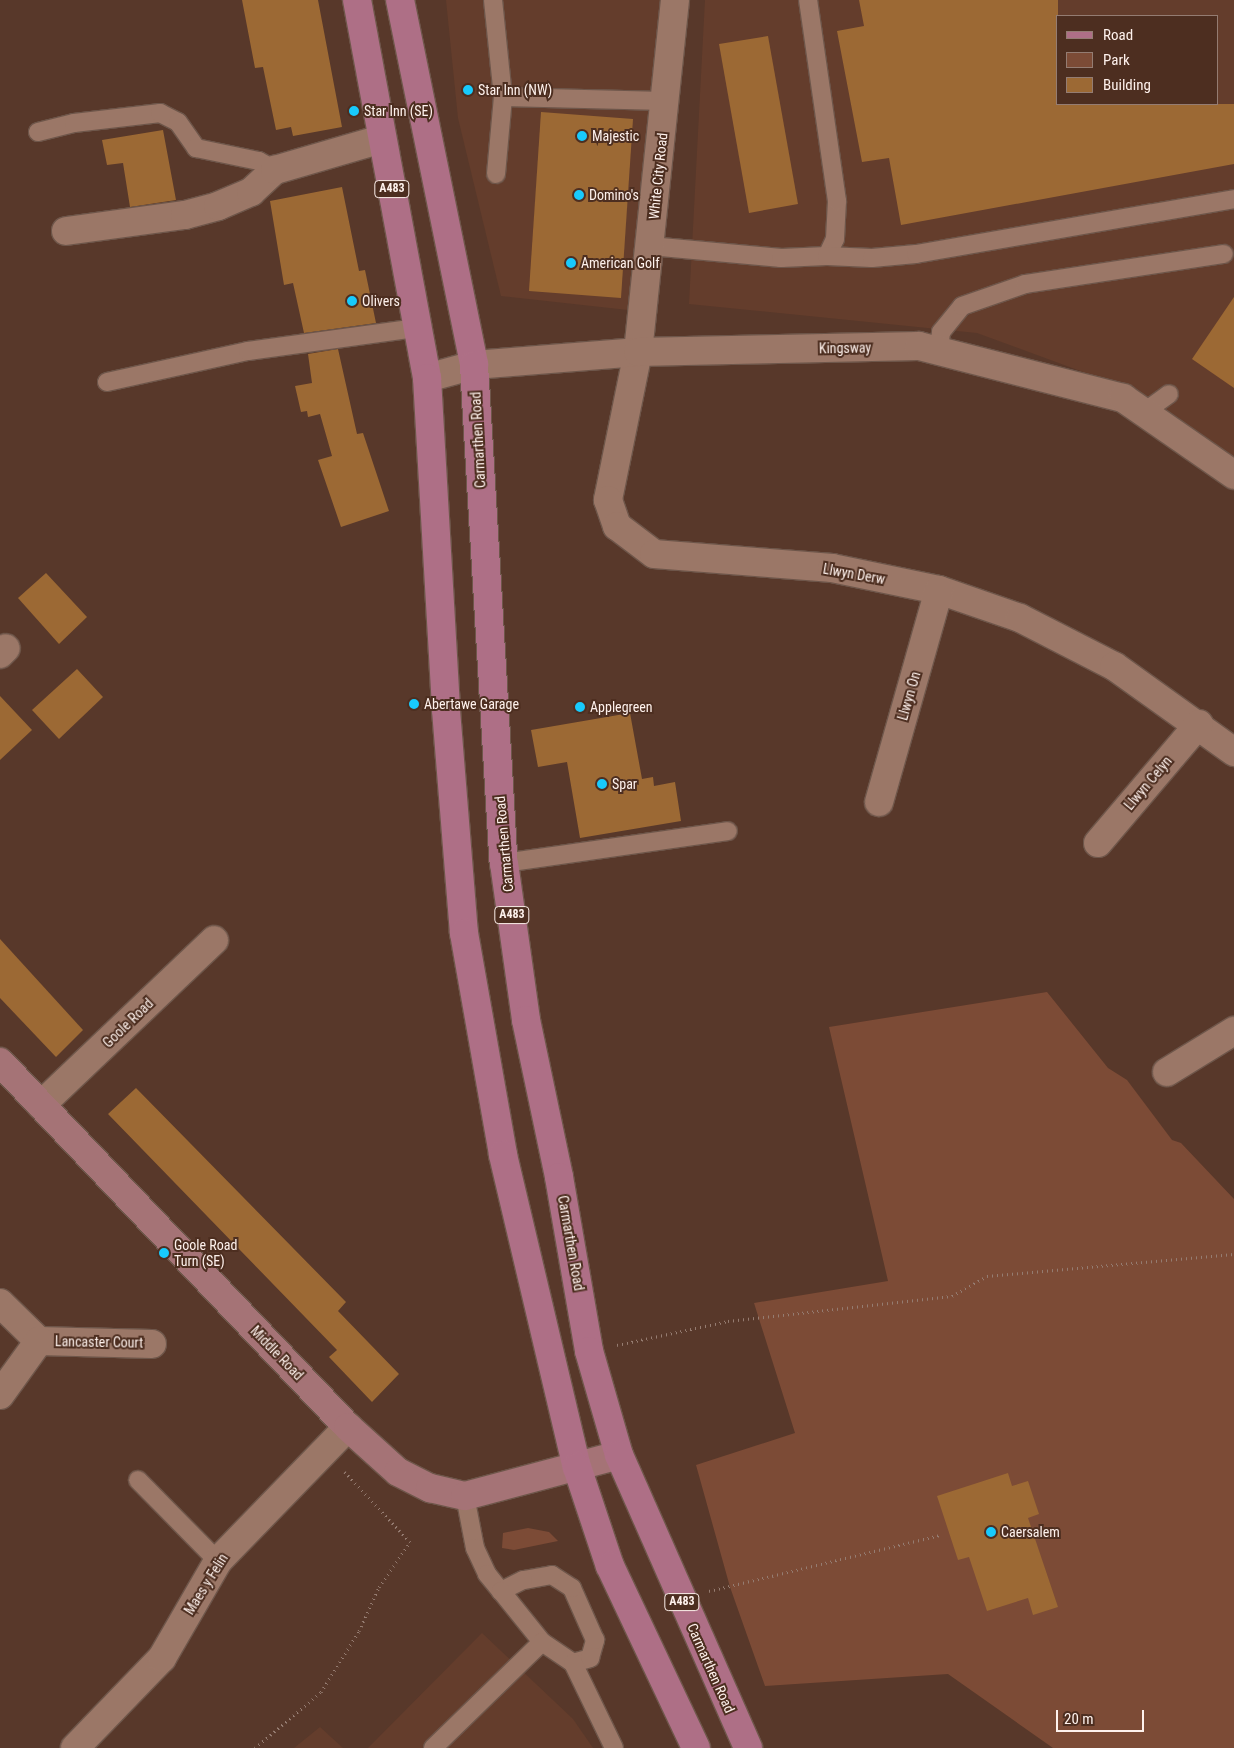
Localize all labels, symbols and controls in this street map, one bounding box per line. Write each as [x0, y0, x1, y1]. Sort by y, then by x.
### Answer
legend [1056, 15, 1219, 105]
text: Road [1103, 26, 1133, 44]
text: Park [1103, 51, 1130, 69]
text: Building [1103, 76, 1151, 94]
place label: Star Inn (NW) [478, 82, 552, 98]
marker: Star Inn (NW) [462, 84, 474, 96]
place label: Star Inn (SE) [364, 103, 433, 119]
marker: Star Inn (SE) [348, 105, 360, 117]
place label: Majestic [592, 128, 639, 144]
marker: Majestic [576, 130, 588, 142]
street label: White City Road [645, 132, 671, 220]
road number: A483 [373, 180, 411, 198]
place label: Domino's [589, 187, 639, 203]
marker: Domino's [573, 189, 585, 201]
place label: American Golf [581, 255, 660, 271]
marker: American Golf [565, 257, 577, 269]
place label: Olivers [362, 293, 400, 309]
marker: Olivers [346, 295, 358, 307]
street label: Kingsway [819, 339, 871, 357]
street label: Carmarthen Road [467, 391, 489, 489]
street label: Llwyn Derw [822, 560, 886, 588]
street label: Llwyn On [894, 670, 924, 722]
place label: Abertawe Garage [424, 696, 519, 712]
marker: Abertawe Garage [408, 698, 420, 710]
place label: Applegreen [590, 699, 653, 715]
marker: Applegreen [574, 701, 586, 713]
street label: Llwyn Celyn [1121, 753, 1175, 813]
place label: Spar [612, 776, 637, 792]
marker: Spar [596, 778, 608, 790]
street label: Carmarthen Road [491, 795, 517, 893]
road number: A483 [493, 906, 531, 924]
street label: Goole Road [99, 995, 157, 1051]
street label: Carmarthen Road [554, 1194, 588, 1292]
place label: Goole Road Turn (SE) [174, 1237, 237, 1270]
marker: Goole Road Turn (SE) [158, 1247, 170, 1259]
street label: Middle Road [247, 1322, 307, 1384]
street label: Lancaster Court [55, 1333, 143, 1351]
place label: Caersalem [1001, 1524, 1060, 1540]
marker: Caersalem [985, 1526, 997, 1538]
street label: Maes y Felin [181, 1550, 231, 1618]
road number: A483 [663, 1592, 701, 1611]
street label: Carmarthen Road [684, 1621, 738, 1715]
scale bar [1059, 1700, 1146, 1732]
text: 20 m [1064, 1710, 1094, 1728]

